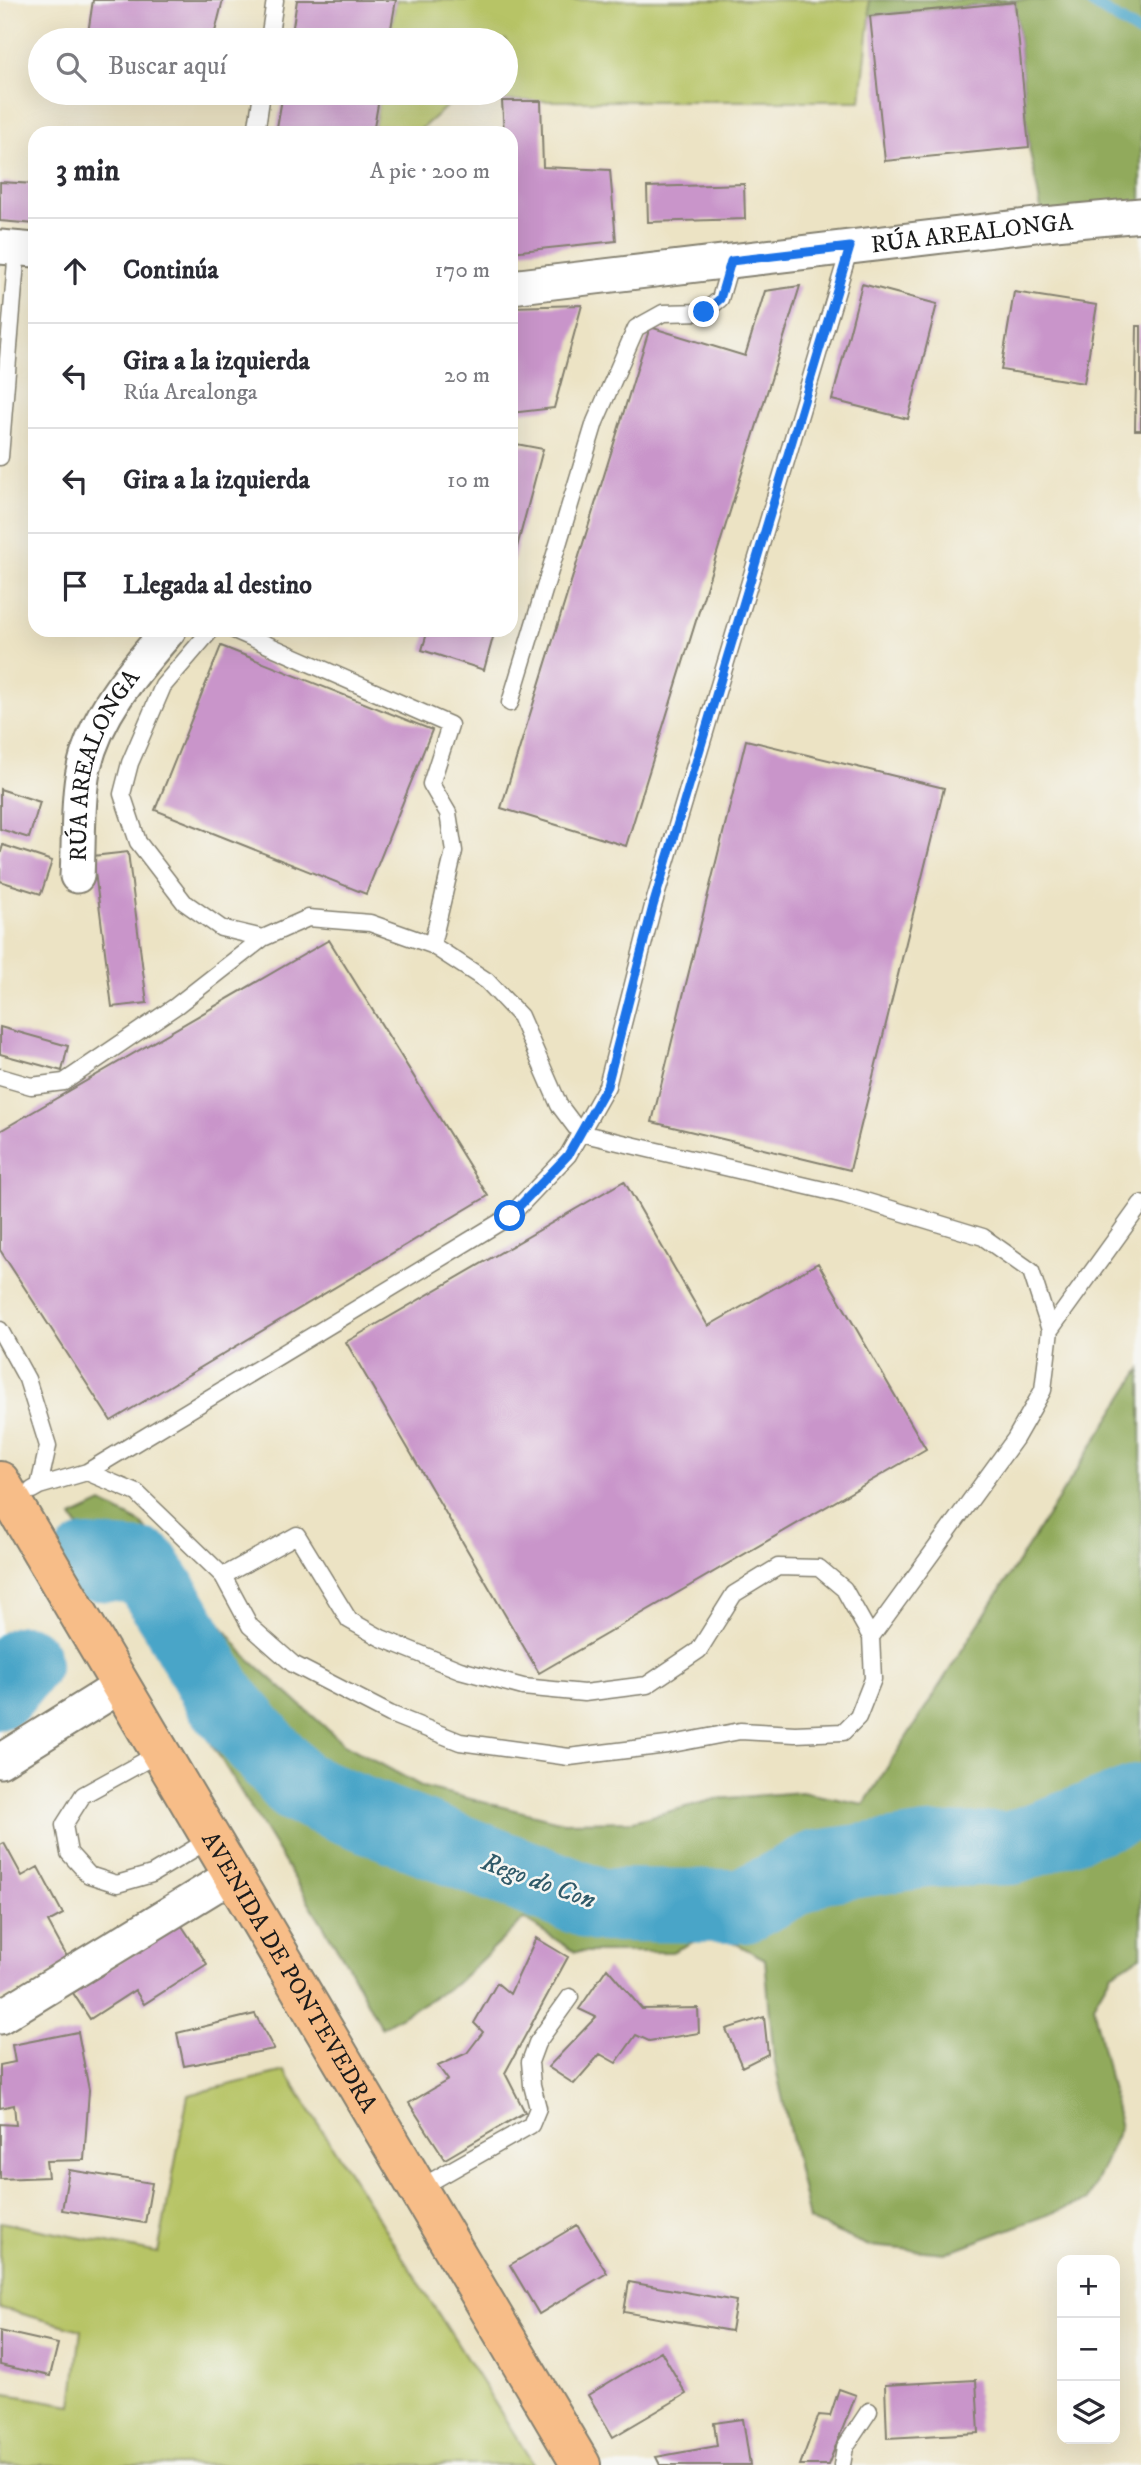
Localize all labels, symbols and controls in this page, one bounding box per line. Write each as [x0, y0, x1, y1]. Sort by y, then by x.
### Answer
search box [28, 28, 518, 105]
icon: search [52, 48, 90, 86]
text: Buscar aquí [108, 50, 226, 83]
text: 3 min [56, 153, 120, 190]
text: A pie · 200 m [370, 157, 490, 186]
street label: RÚA AREALONGA [869, 207, 1075, 260]
icon: ahead [56, 252, 94, 290]
text: Continúa [123, 254, 218, 287]
text: 170 m [435, 256, 490, 285]
route end [688, 296, 719, 327]
text: Gira a la izquierda [123, 345, 310, 378]
icon: left [56, 357, 94, 395]
text: 20 m [444, 361, 490, 390]
text: Rúa Arealonga [123, 378, 258, 407]
icon: left [56, 462, 94, 500]
text: Gira a la izquierda [123, 464, 310, 497]
text: 10 m [447, 466, 490, 495]
icon: arrive [56, 567, 94, 605]
text: Llegada al destino [123, 569, 312, 602]
street label: RÚA AREALONGA [63, 663, 147, 862]
route start [494, 1200, 525, 1231]
street label: AVENIDA DE PONTEVEDRA [194, 1827, 384, 2119]
water label: Rego do Con [476, 1845, 600, 1917]
map controls [1057, 2255, 1120, 2444]
button: + [1057, 2255, 1120, 2318]
button: − [1057, 2318, 1120, 2381]
button: layers [1057, 2381, 1120, 2444]

